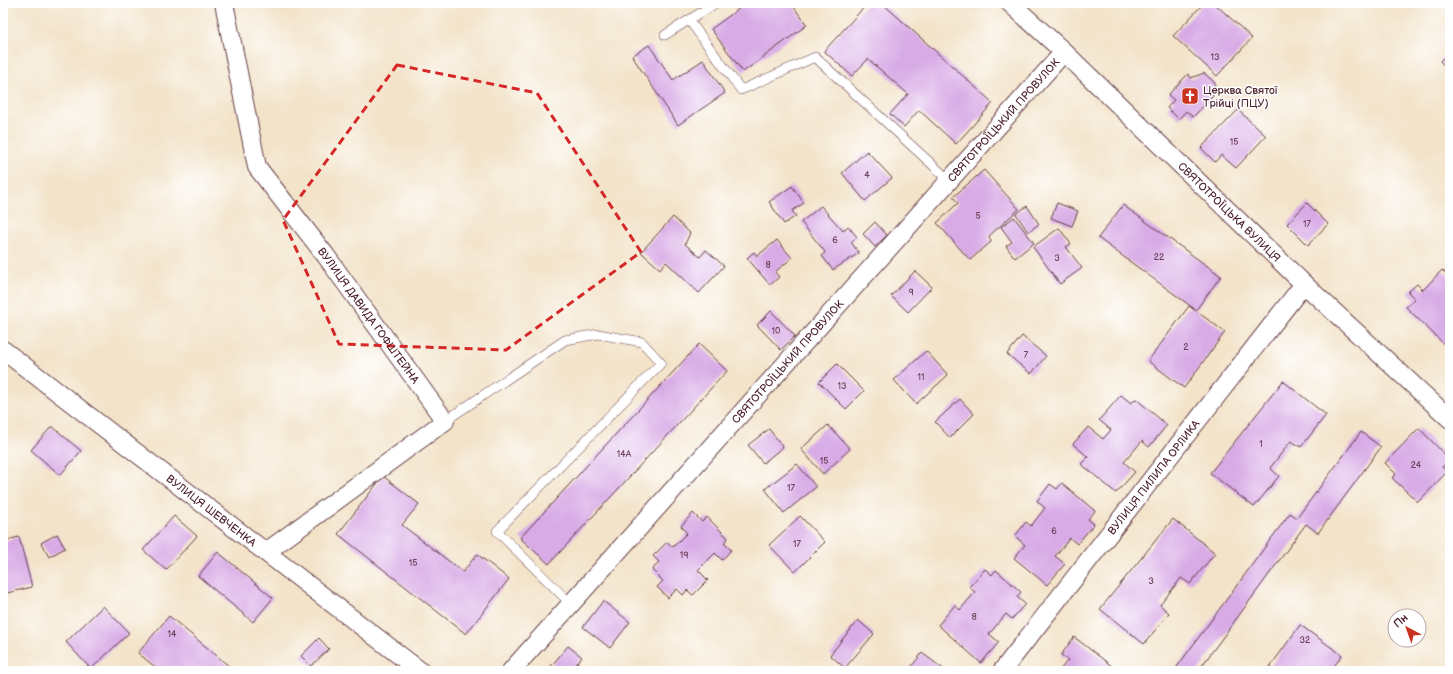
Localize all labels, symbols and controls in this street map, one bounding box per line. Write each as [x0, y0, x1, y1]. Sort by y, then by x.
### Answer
house number: 13 [1210, 52, 1220, 63]
street label: СВЯТОТРОЇЦЬКИЙ ПРОВУЛОК [945, 55, 1062, 184]
place label: Церква Святої Трійці (ПЦУ) [1203, 84, 1278, 110]
church icon: Церква Святої Трійці (ПЦУ) [1180, 86, 1200, 106]
house number: 15 [1230, 137, 1238, 148]
street label: СВЯТОТРОЇЦЬКА ВУЛИЦЯ [1175, 159, 1283, 264]
house number: 4 [864, 170, 870, 181]
house number: 5 [975, 211, 981, 222]
house number: 17 [1303, 219, 1312, 230]
house number: 6 [832, 235, 838, 246]
street label: ВУЛИЦЯ ДАВИДА ГОФШТЕЙНА [315, 245, 422, 386]
house number: 22 [1154, 252, 1165, 263]
house number: 3 [1054, 253, 1060, 264]
house number: 8 [765, 260, 771, 271]
house number: 9 [908, 287, 914, 298]
street label: СВЯТОТРОЇЦЬКИЙ ПРОВУЛОК [729, 296, 847, 426]
house number: 10 [772, 326, 780, 337]
house number: 2 [1183, 342, 1189, 353]
house number: 7 [1024, 350, 1029, 361]
house number: 11 [918, 372, 924, 383]
house number: 13 [837, 381, 847, 392]
street label: ВУЛИЦЯ ПИЛИПА ОРЛИКА [1105, 417, 1202, 537]
house number: 1 [1259, 439, 1263, 450]
house number: 14А [617, 449, 632, 460]
house number: 15 [820, 456, 828, 467]
house number: 24 [1411, 460, 1422, 471]
street label: ВУЛИЦЯ ШЕВЧЕНКА [164, 472, 259, 549]
house number: 17 [787, 483, 796, 494]
house number: 6 [1051, 526, 1057, 537]
house number: 17 [793, 539, 802, 550]
house number: 19 [680, 550, 688, 561]
house number: 15 [409, 558, 417, 569]
house number: 3 [1148, 576, 1154, 587]
north arrow [1387, 608, 1427, 648]
text: Пн [1391, 611, 1411, 631]
house number: 8 [971, 612, 977, 623]
house number: 14 [168, 629, 177, 640]
house number: 32 [1300, 635, 1311, 646]

